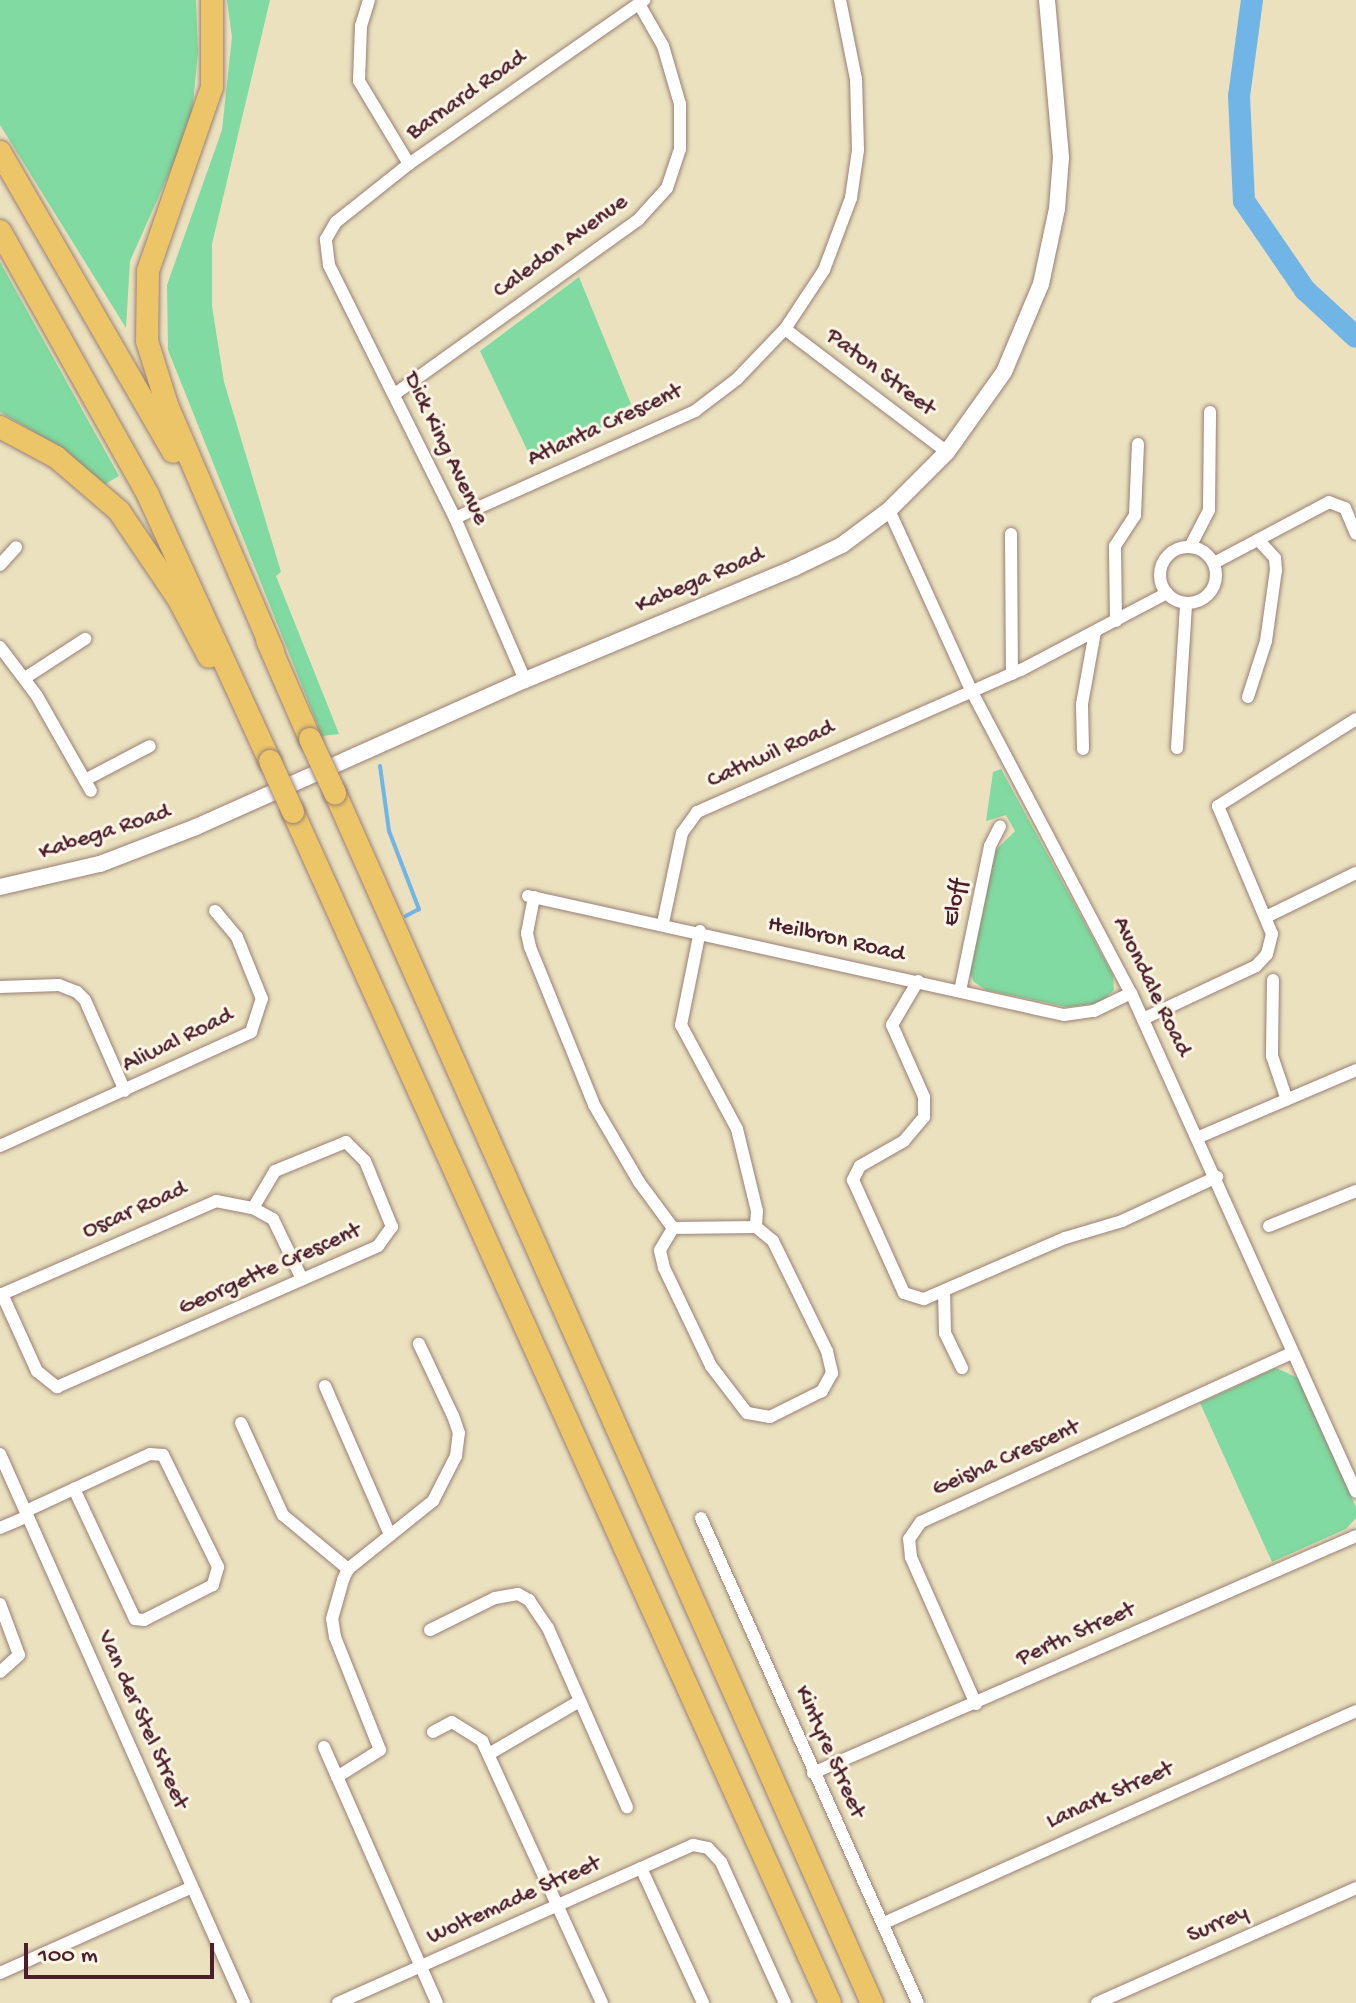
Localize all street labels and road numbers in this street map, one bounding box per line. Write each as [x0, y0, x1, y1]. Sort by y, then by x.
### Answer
street label: Barnard Road [402, 44, 532, 148]
street label: Caledon Avenue [488, 188, 634, 306]
street label: Paton Street [819, 322, 941, 424]
street label: Dick King Avenue [396, 368, 494, 530]
street label: Atlanta Crescent [523, 378, 687, 474]
street label: Kabega Road [631, 541, 769, 621]
street label: Cathwil Road [703, 714, 839, 796]
street label: Kabega Road [36, 798, 174, 868]
street label: Eloff [937, 877, 975, 929]
street label: Heilbron Road [765, 910, 907, 970]
street label: Avondale Road [1105, 912, 1197, 1062]
street label: Aliwal Road [118, 1002, 238, 1080]
street label: Oscar Road [78, 1175, 192, 1247]
street label: Georgette Crescent [174, 1217, 366, 1323]
street label: Geisha Crescent [928, 1414, 1084, 1504]
street label: Perth Street [1012, 1596, 1140, 1674]
street label: Van der Stel Street [90, 1626, 194, 1814]
street label: Kintyre Street [787, 1681, 871, 1823]
street label: Lanark Street [1042, 1755, 1178, 1837]
street label: Woltemade Street [423, 1850, 605, 1952]
street label: Surrey [1183, 1899, 1253, 1951]

